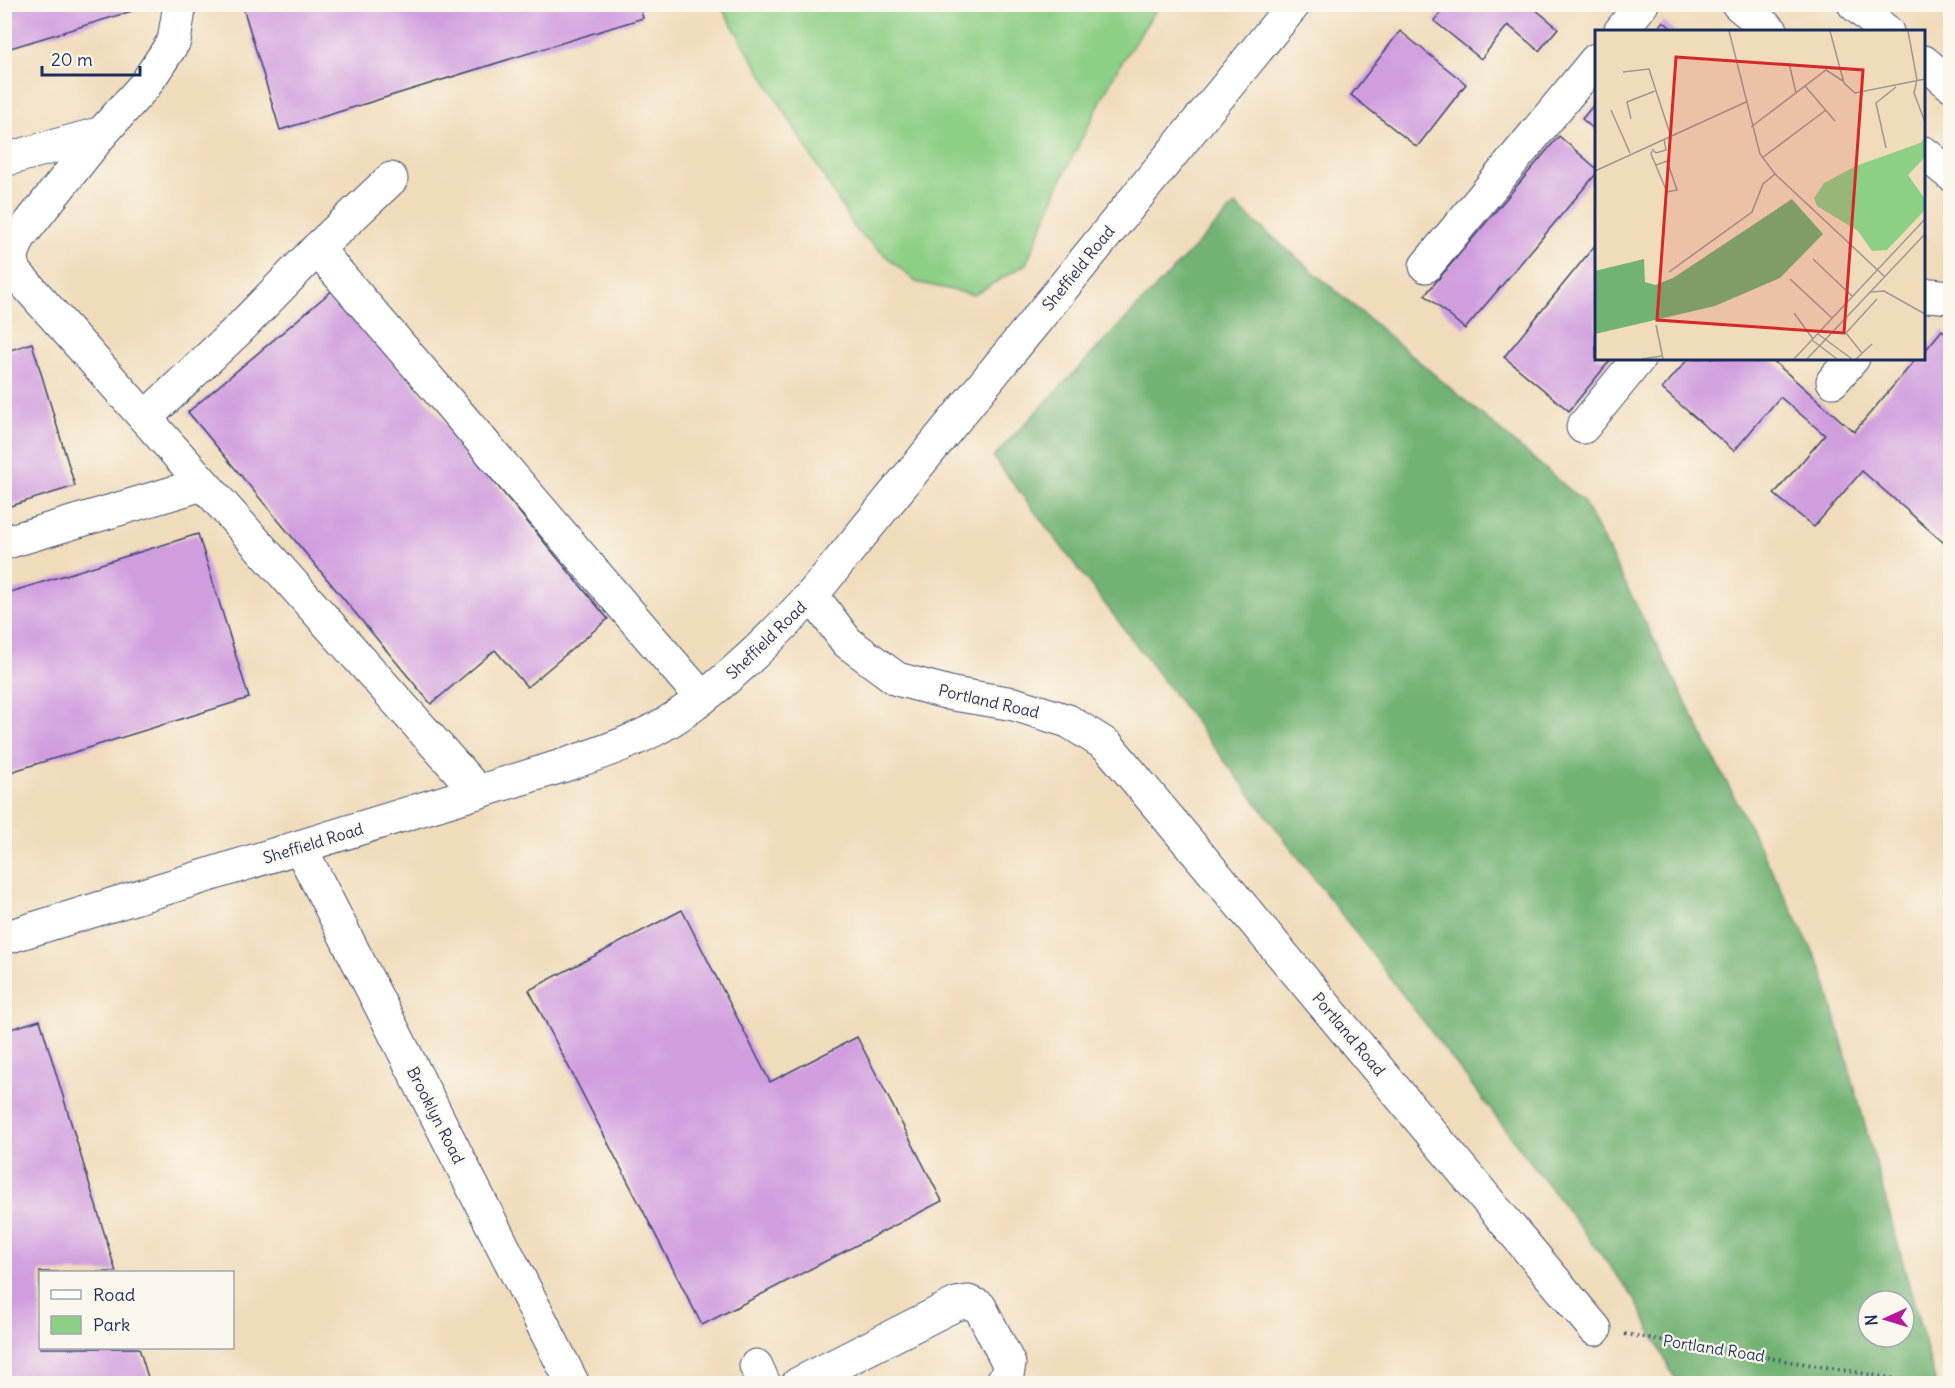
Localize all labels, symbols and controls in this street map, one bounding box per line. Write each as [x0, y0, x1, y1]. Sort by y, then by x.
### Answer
inset map [1595, 30, 1925, 360]
scale bar [42, 39, 140, 77]
text: 20 m [51, 48, 93, 71]
street label: Sheffield Road [1038, 221, 1118, 315]
street label: Sheffield Road [722, 597, 810, 683]
street label: Portland Road [937, 680, 1041, 722]
street label: Sheffield Road [260, 818, 366, 868]
street label: Portland Road [1308, 988, 1390, 1080]
street label: Brooklyn Road [403, 1063, 469, 1167]
legend [39, 1271, 234, 1349]
text: Road [93, 1283, 136, 1306]
north arrow [1856, 1289, 1916, 1349]
text: Park [93, 1313, 130, 1336]
text: N [1861, 1314, 1881, 1326]
street label: Portland Road [1662, 1330, 1766, 1366]

